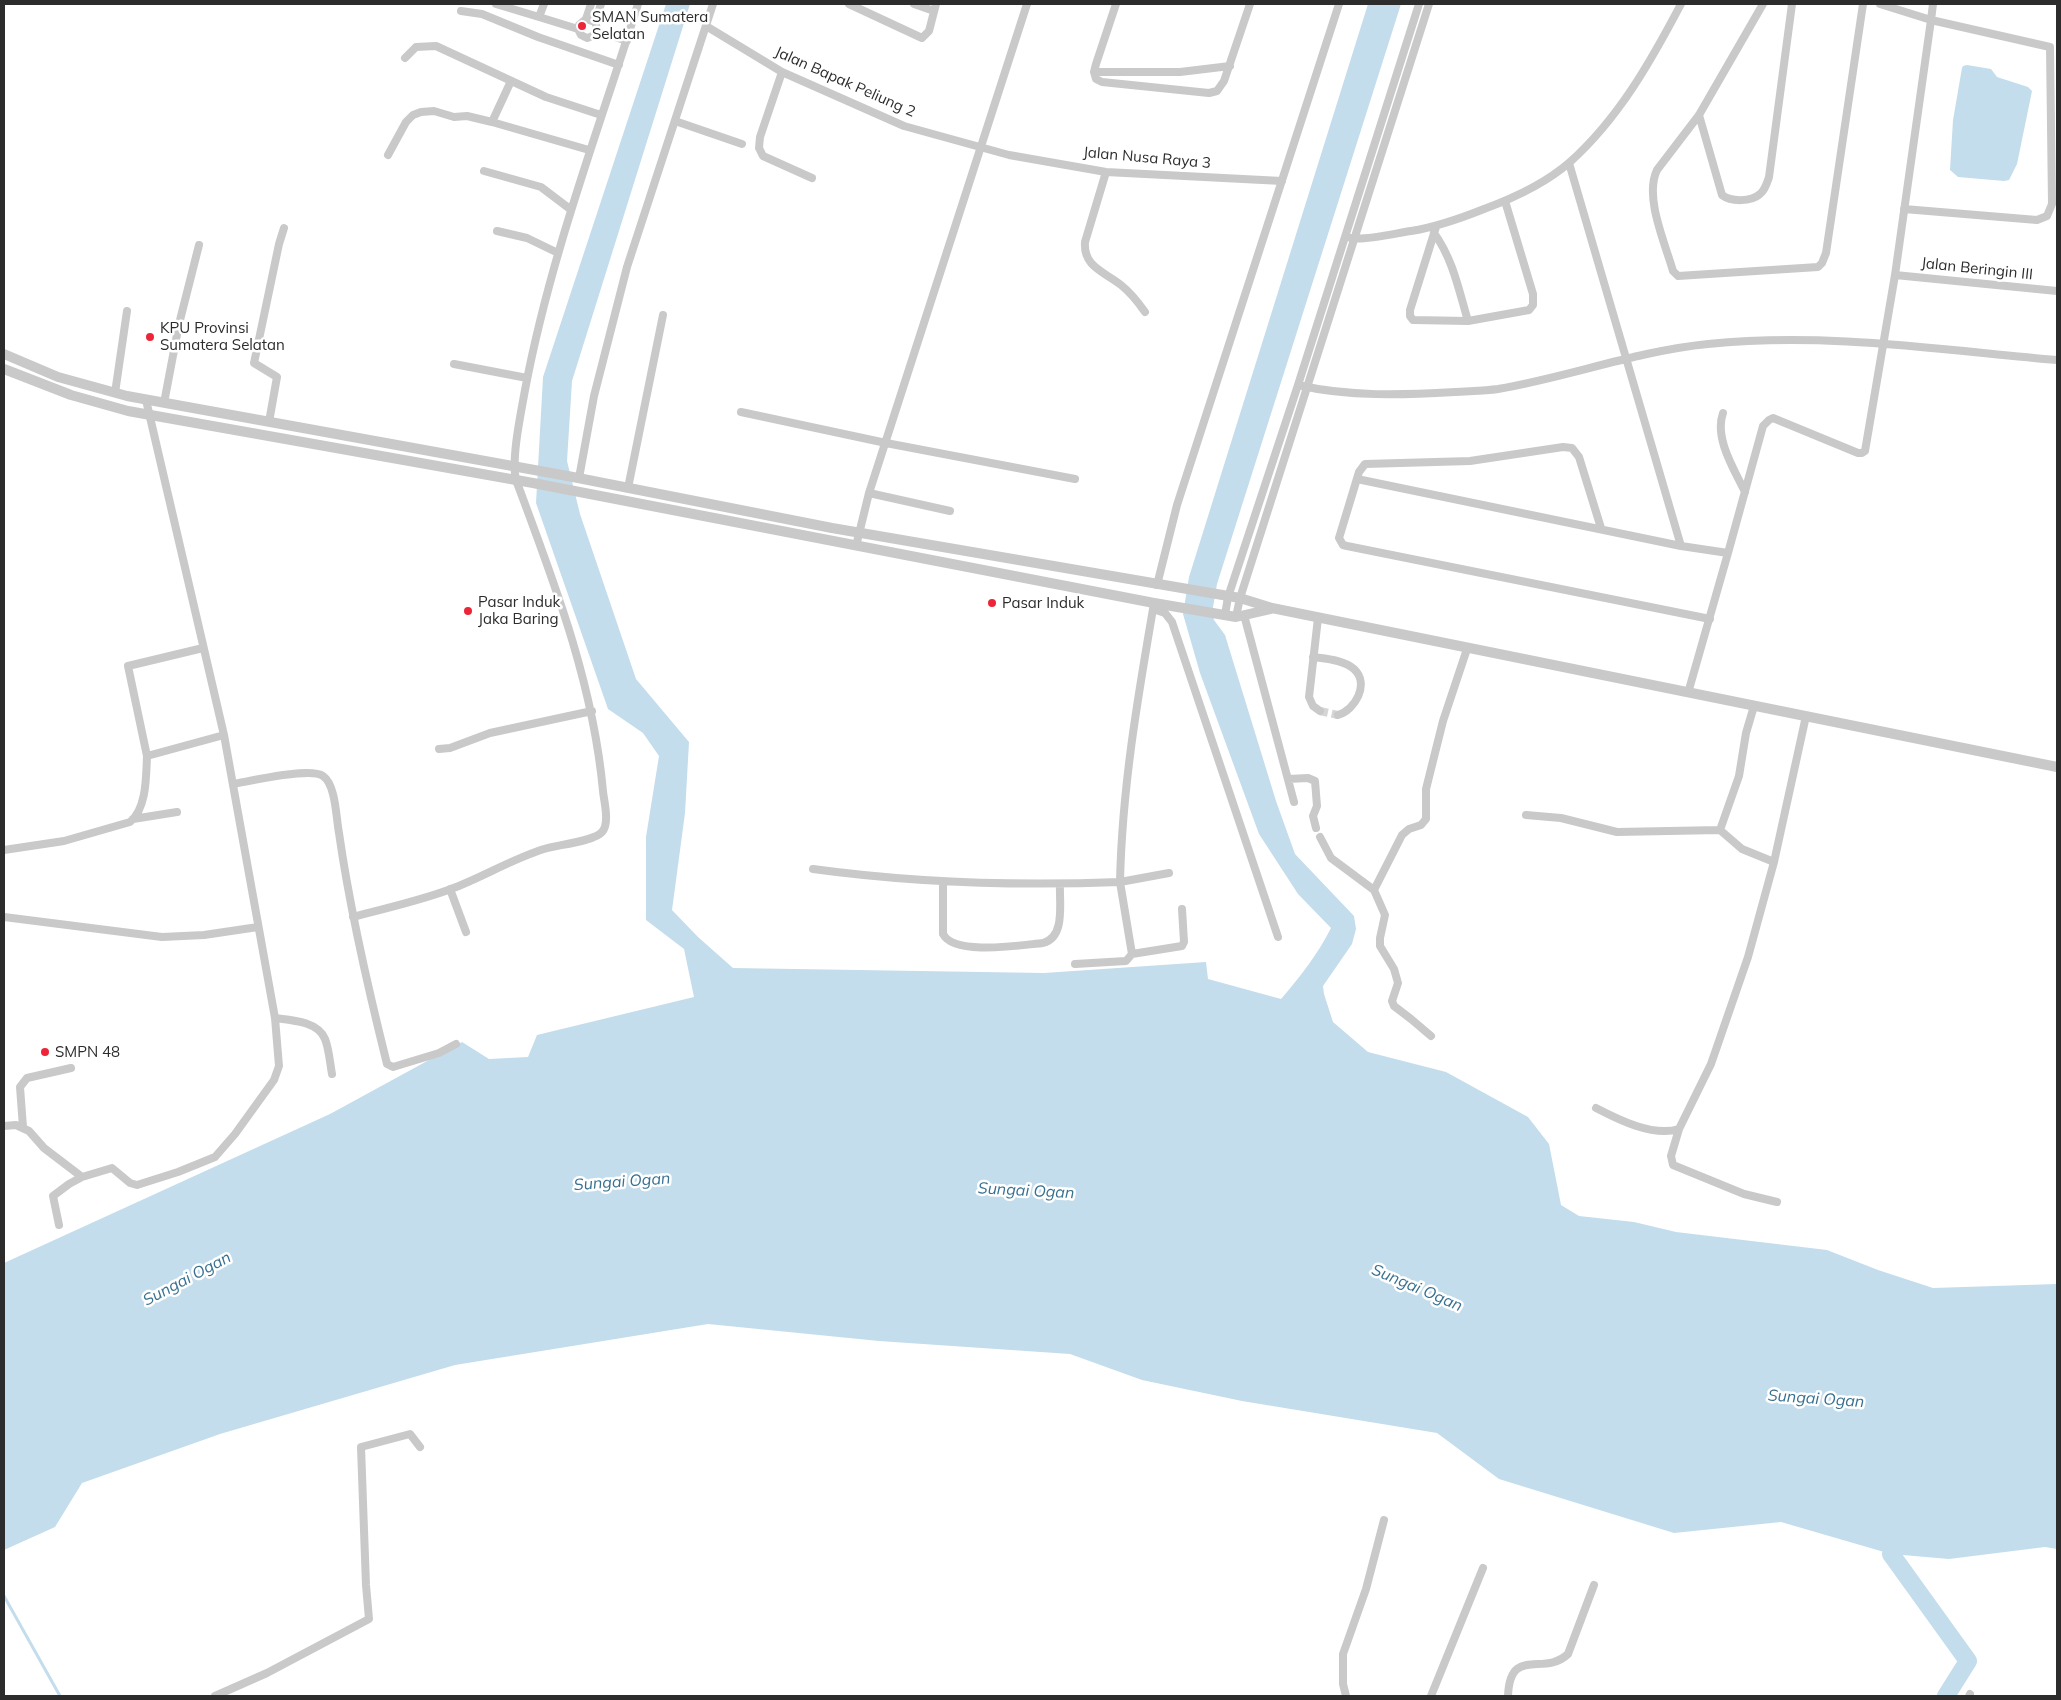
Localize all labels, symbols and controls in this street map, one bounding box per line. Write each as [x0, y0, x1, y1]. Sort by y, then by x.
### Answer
place label: SMAN Sumatera Selatan [592, 8, 708, 43]
marker: SMAN Sumatera Selatan [576, 20, 588, 32]
street label: Jalan Bapak Peliung 2 [772, 43, 918, 121]
street label: Jalan Nusa Raya 3 [1082, 143, 1212, 173]
street label: Jalan Beringin III [1920, 254, 2034, 284]
place label: KPU Provinsi Sumatera Selatan [160, 319, 285, 354]
marker: KPU Provinsi Sumatera Selatan [144, 331, 156, 343]
place label: Pasar Induk Jaka Baring [478, 593, 560, 628]
place label: Pasar Induk [1002, 594, 1084, 612]
marker: Pasar Induk [986, 597, 998, 609]
marker: Pasar Induk Jaka Baring [462, 605, 474, 617]
place label: SMPN 48 [55, 1043, 120, 1061]
marker: SMPN 48 [39, 1046, 51, 1058]
water label: Sungai Ogan [573, 1169, 671, 1195]
water label: Sungai Ogan [977, 1179, 1075, 1203]
water label: Sungai Ogan [140, 1248, 234, 1310]
water label: Sungai Ogan [1369, 1260, 1465, 1316]
water label: Sungai Ogan [1767, 1386, 1865, 1412]

